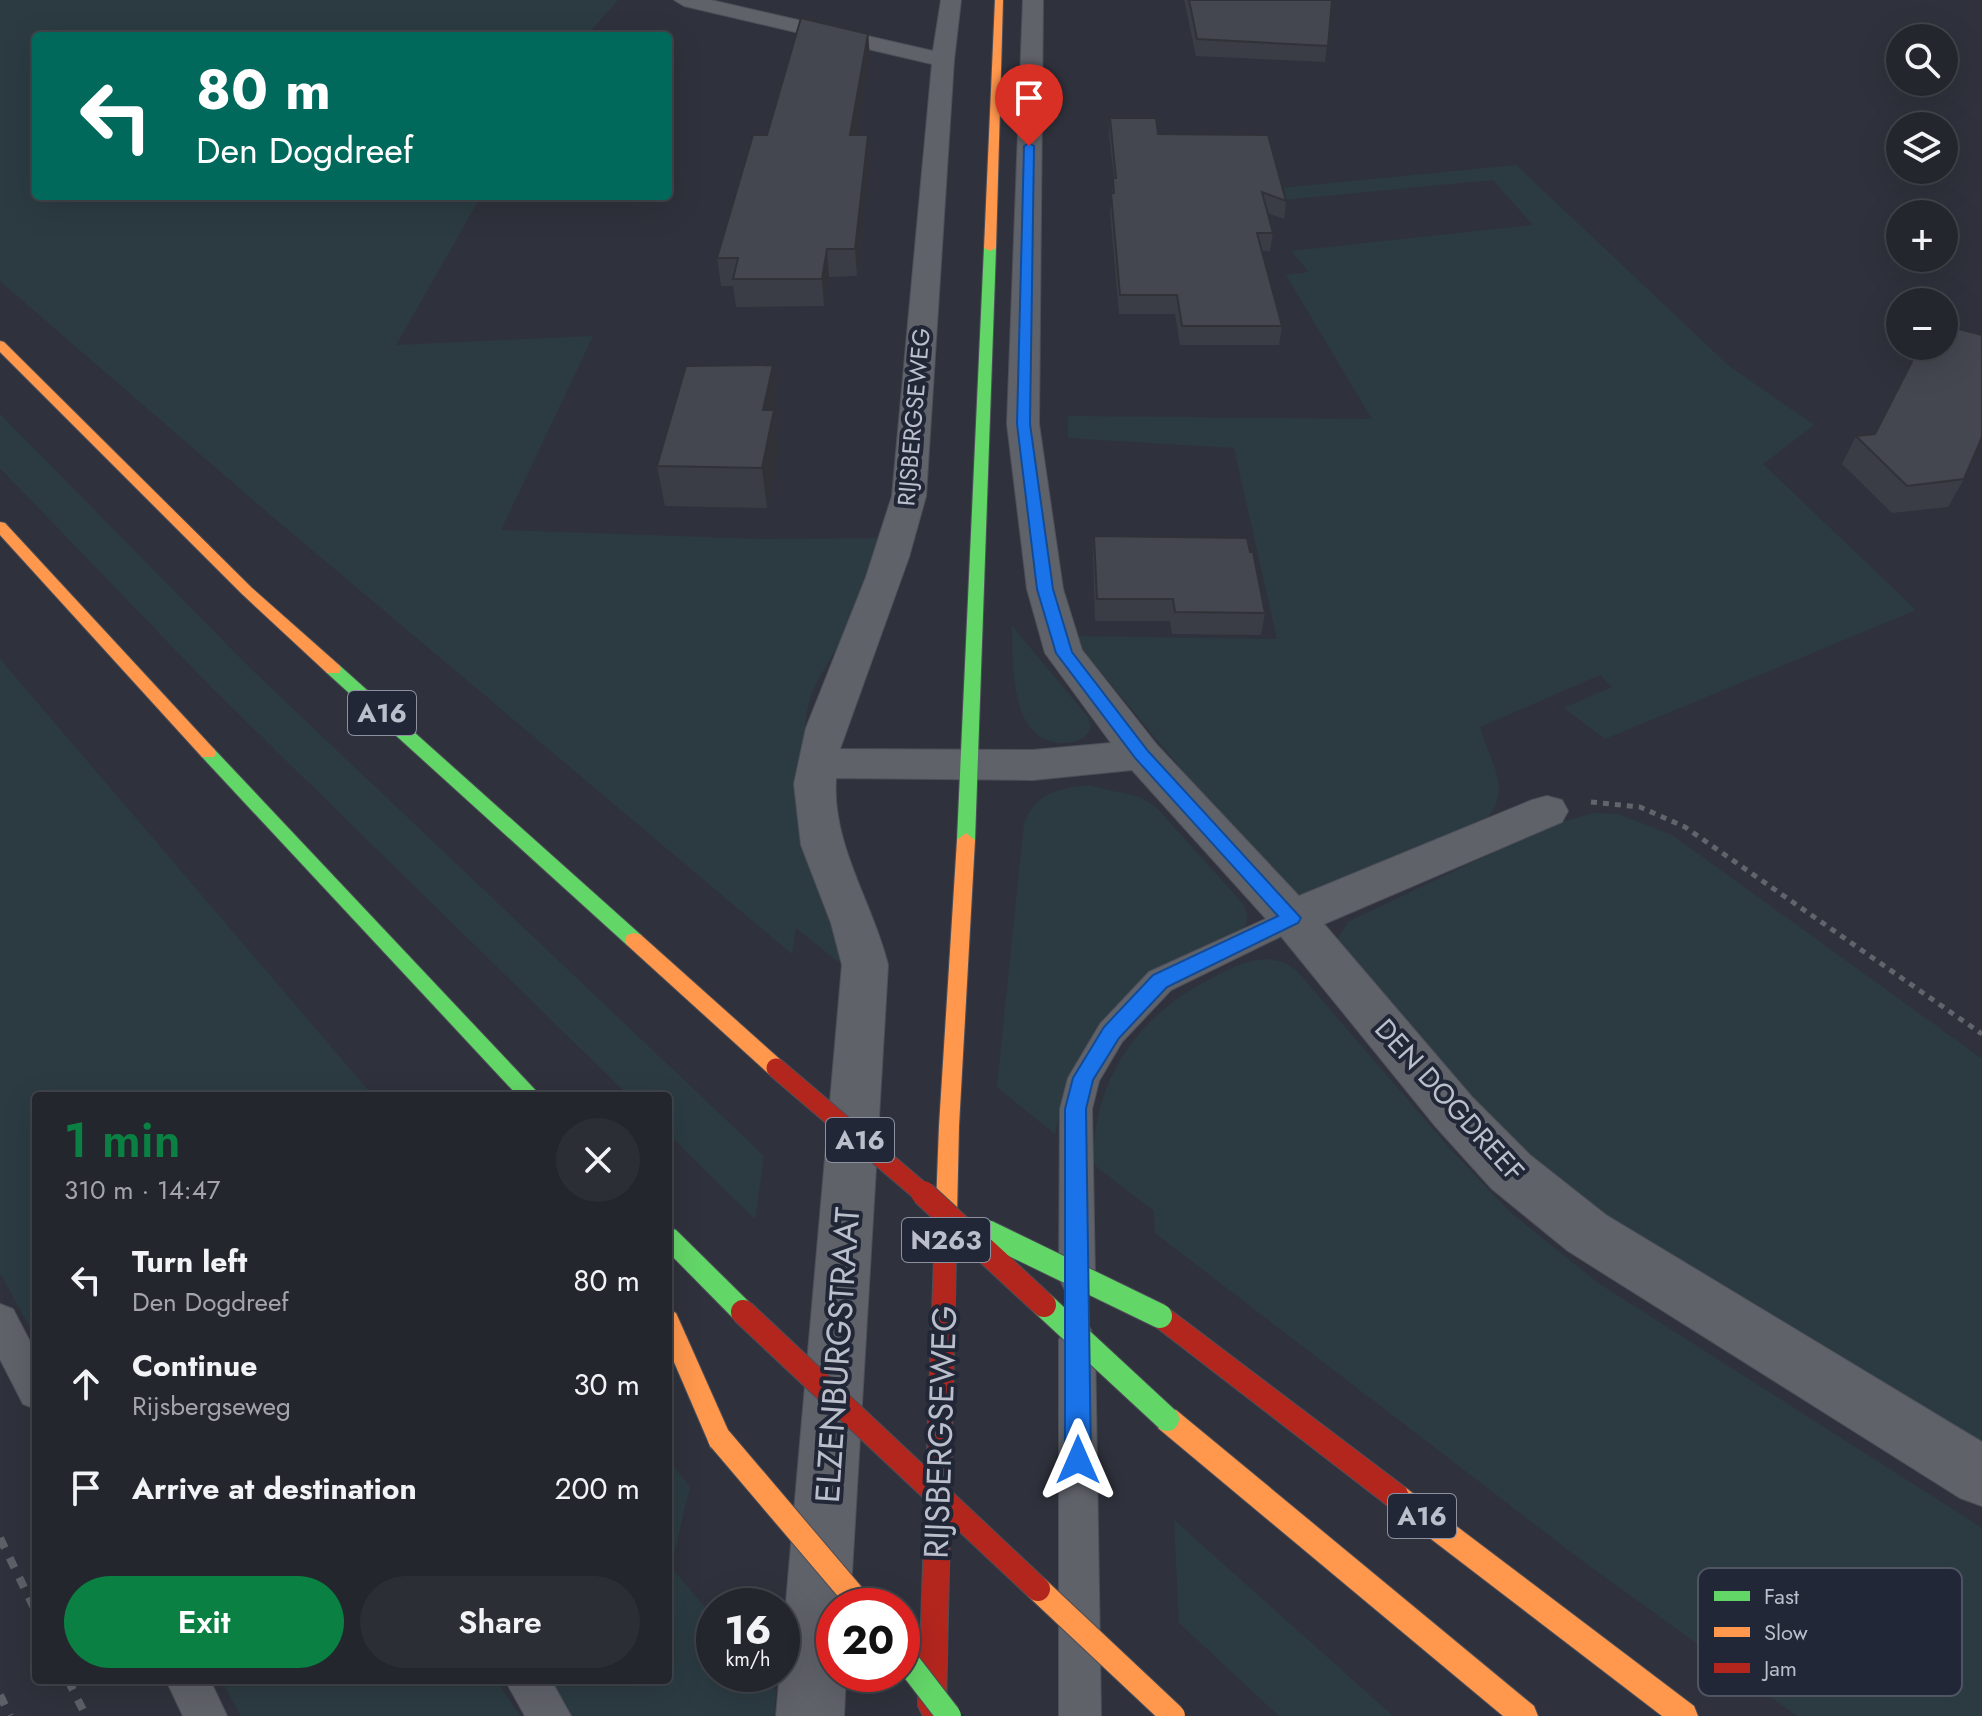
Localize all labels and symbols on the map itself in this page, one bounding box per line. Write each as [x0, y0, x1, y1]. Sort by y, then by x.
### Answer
pin [995, 64, 1063, 146]
street label: RIJSBERGSEWEG [888, 326, 939, 508]
road number: A16 [348, 691, 416, 735]
street label: DEN DOGDREEF [1365, 1010, 1534, 1191]
road number: A16 [826, 1118, 894, 1162]
street label: ELZENBURGSTRAAT [803, 1205, 872, 1504]
road number: N263 [902, 1218, 990, 1262]
street label: RIJSBERGSEWEG [912, 1305, 969, 1559]
position arrow [1036, 1418, 1120, 1502]
road number: A16 [1388, 1494, 1456, 1538]
legend [1698, 1568, 1962, 1696]
text: Fast [1764, 1580, 1800, 1612]
speed limit sign: 20 [816, 1588, 920, 1692]
text: Slow [1764, 1616, 1808, 1648]
text: Jam [1761, 1652, 1797, 1684]

